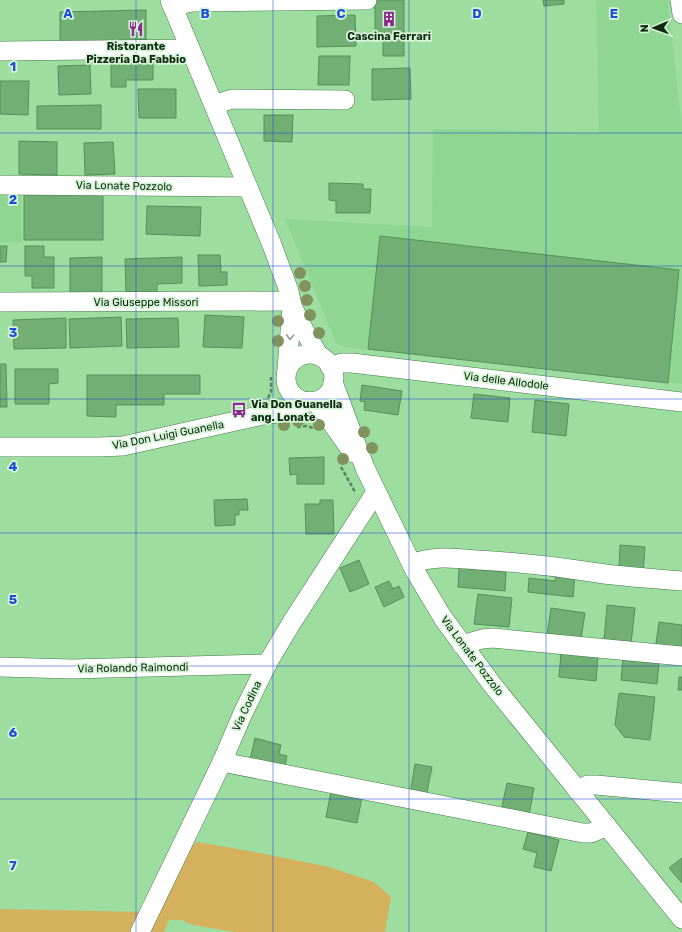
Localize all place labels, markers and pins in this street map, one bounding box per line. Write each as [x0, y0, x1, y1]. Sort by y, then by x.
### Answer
building icon: Cascina Ferrari [380, 10, 398, 28]
restaurant icon: Ristorante Pizzeria Da Fabbio [127, 20, 145, 38]
place label: Cascina Ferrari [347, 30, 431, 43]
place label: Ristorante Pizzeria Da Fabbio [86, 40, 186, 66]
place label: Via Don Guanella ang. Lonate [251, 398, 342, 424]
bus stop icon: Via Don Guanella ang. Lonate [230, 401, 248, 419]

